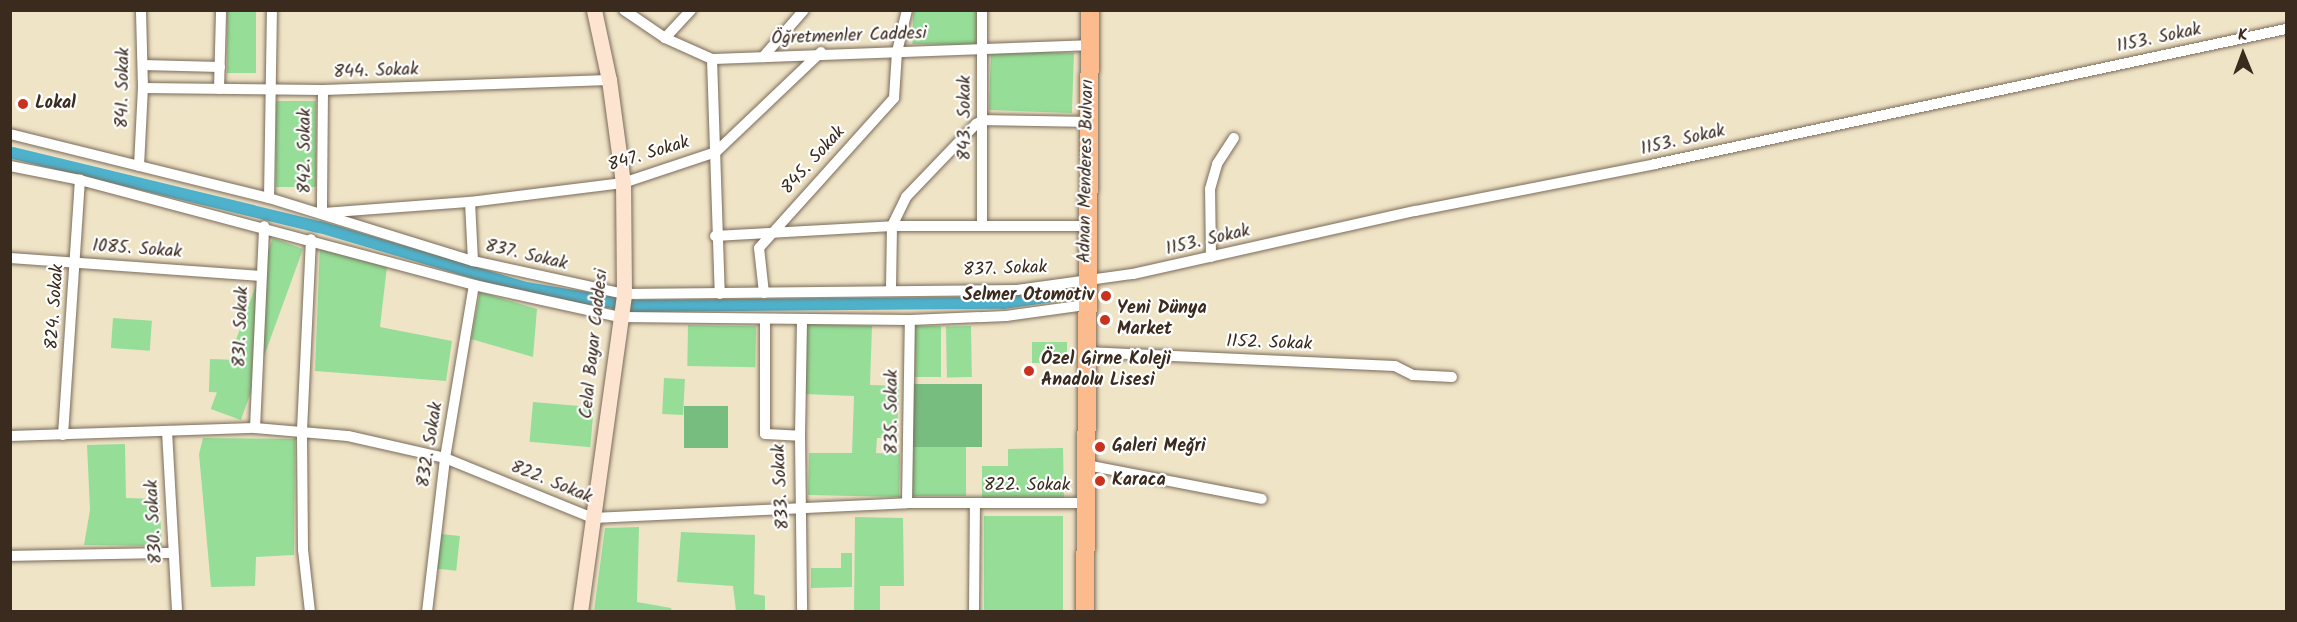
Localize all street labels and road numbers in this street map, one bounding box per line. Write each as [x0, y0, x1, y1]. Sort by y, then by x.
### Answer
street label: 1153. Sokak [2115, 20, 2203, 58]
street label: Öğretmenler Caddesi [771, 23, 927, 51]
street label: 841. Sokak [112, 47, 136, 129]
street label: 844. Sokak [333, 60, 419, 84]
street label: 843. Sokak [955, 75, 977, 161]
street label: Adnan Menderes Bulvarı [1075, 79, 1099, 263]
street label: 842. Sokak [295, 108, 317, 194]
street label: 1153. Sokak [1639, 121, 1727, 161]
street label: 845. Sokak [778, 122, 850, 200]
street label: 847. Sokak [606, 132, 692, 178]
street label: 1153. Sokak [1164, 221, 1252, 261]
street label: 1085. Sokak [92, 236, 182, 264]
street label: 837. Sokak [483, 236, 569, 276]
street label: 837. Sokak [963, 258, 1047, 282]
street label: 824. Sokak [42, 263, 70, 351]
street label: Celal Bayar Caddesi [576, 268, 614, 420]
street label: 831. Sokak [230, 286, 254, 368]
street label: 1152. Sokak [1226, 332, 1312, 356]
street label: 835. Sokak [882, 369, 904, 455]
street label: 832. Sokak [414, 401, 448, 489]
street label: 833. Sokak [769, 444, 795, 530]
street label: 822. Sokak [507, 457, 595, 509]
street label: 822. Sokak [984, 475, 1070, 497]
street label: 830. Sokak [142, 479, 168, 565]

